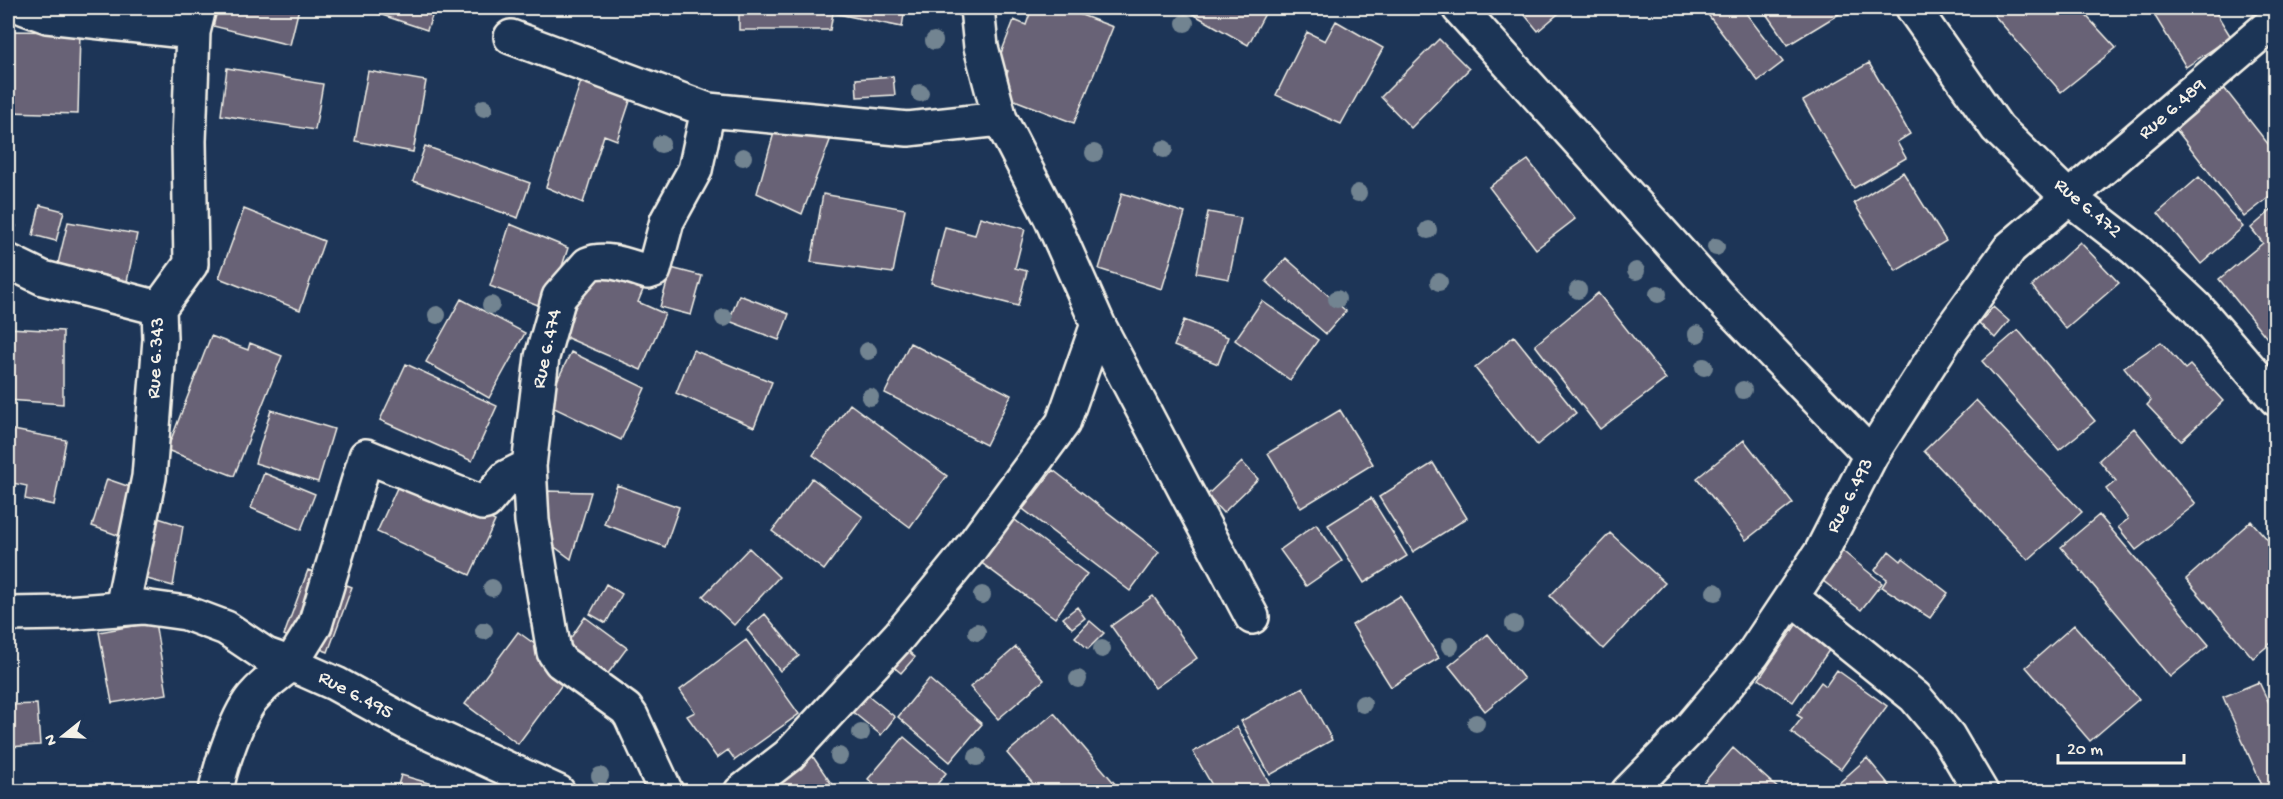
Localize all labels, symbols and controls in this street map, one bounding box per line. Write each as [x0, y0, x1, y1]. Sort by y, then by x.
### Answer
street label: Rue 6.489 [2135, 74, 2211, 146]
street label: Rue 6.472 [2049, 174, 2126, 244]
street label: Rue 6.474 [528, 307, 568, 391]
street label: Rue 6.343 [143, 317, 171, 399]
street label: Rue 6.493 [1822, 455, 1880, 537]
street label: Rue 6.495 [314, 667, 396, 725]
north arrow [33, 706, 93, 766]
scale bar [2058, 727, 2184, 765]
text: N [41, 731, 63, 747]
text: 20 m [2067, 740, 2103, 761]

